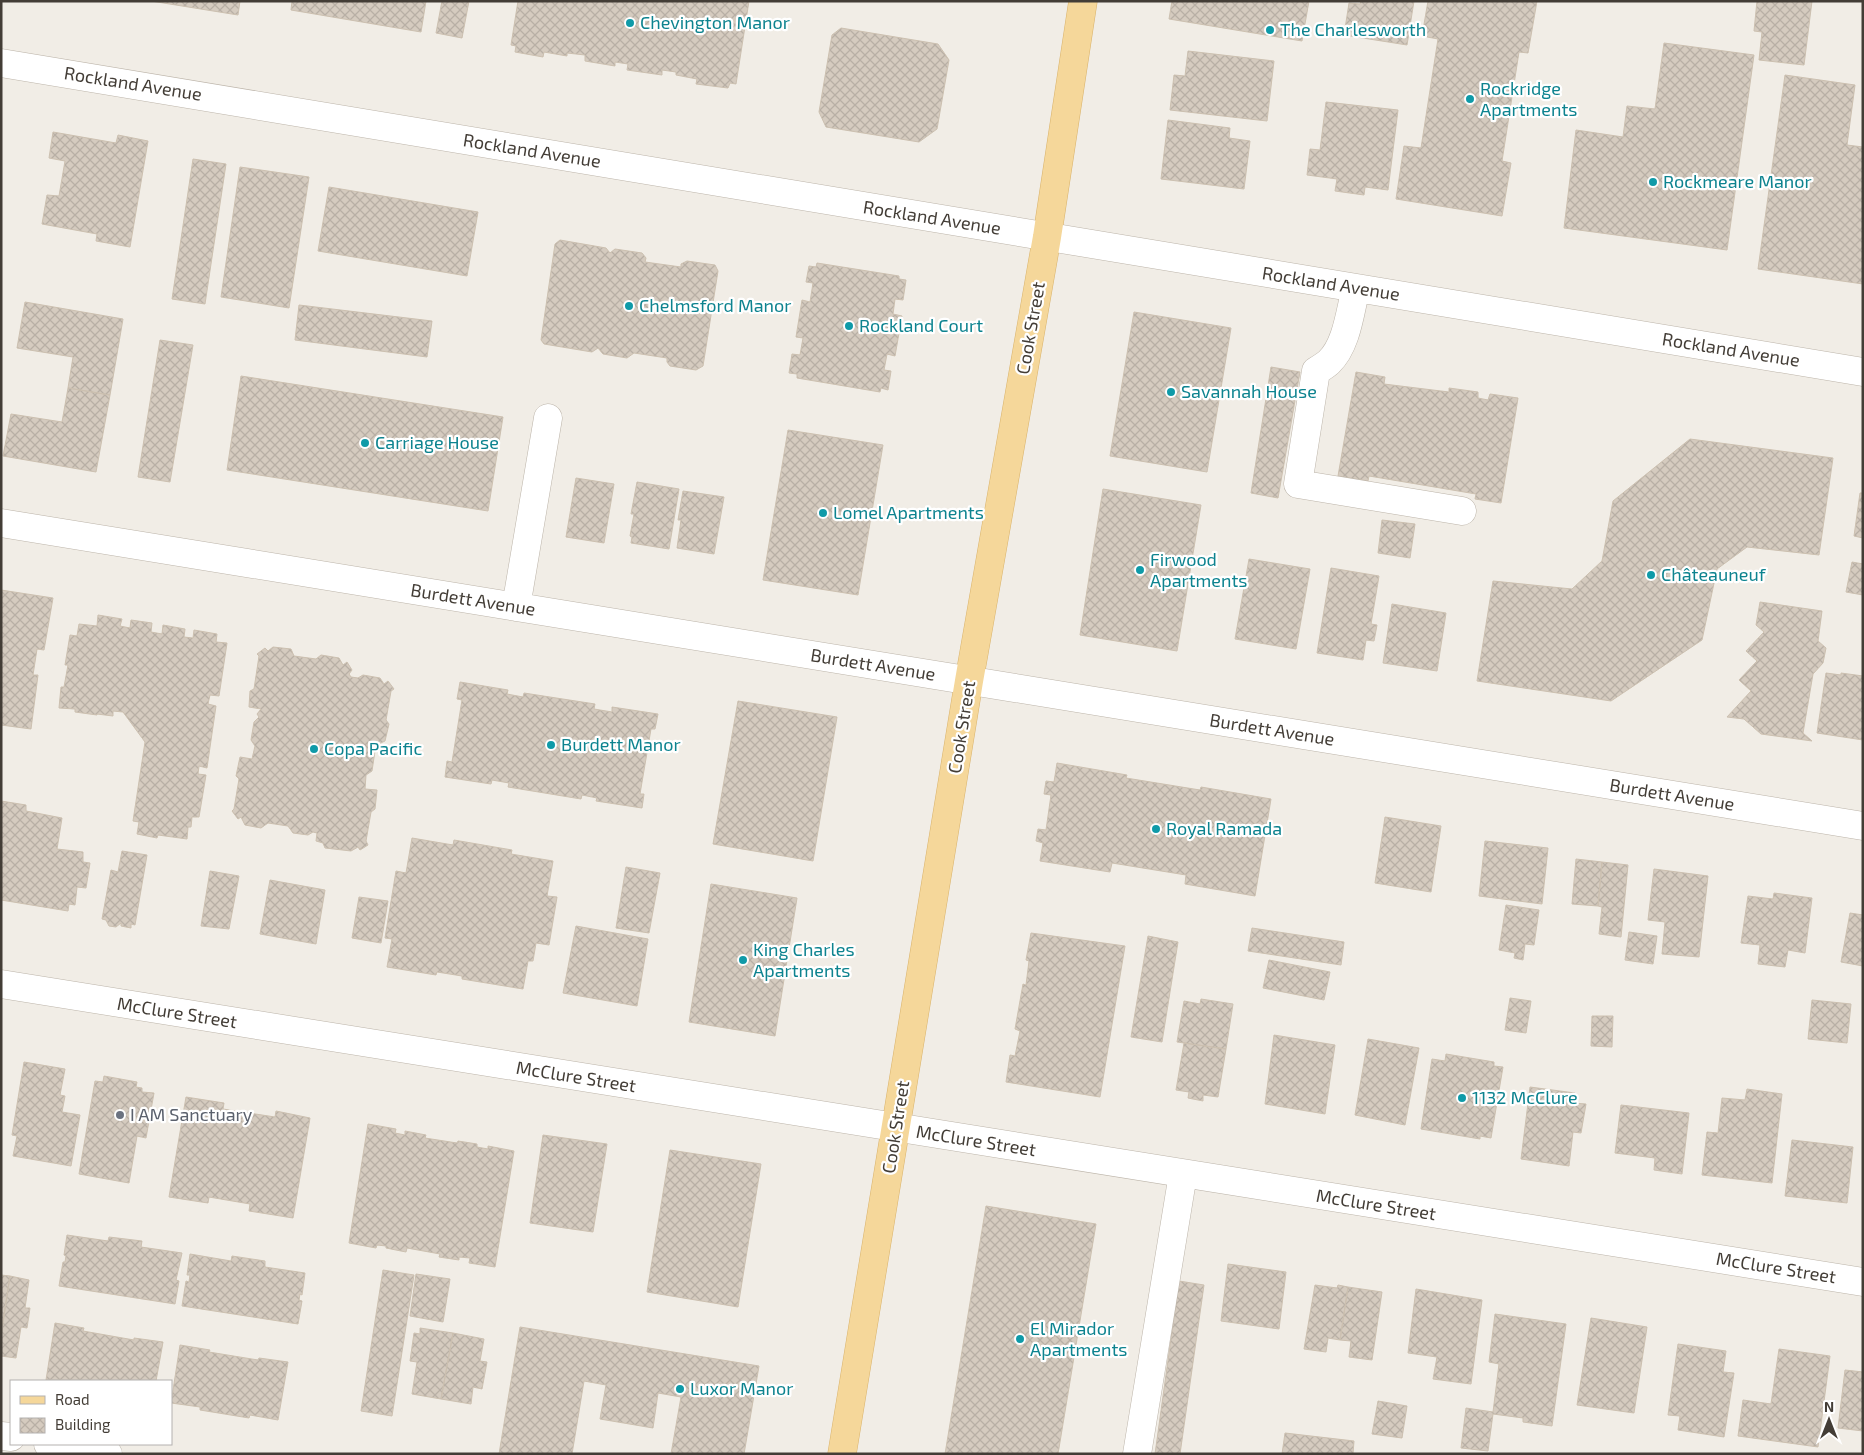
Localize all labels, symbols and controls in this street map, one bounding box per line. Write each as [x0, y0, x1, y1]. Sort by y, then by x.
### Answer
place label: Chevington Manor [640, 11, 790, 33]
marker: Chevington Manor [624, 17, 636, 29]
place label: The Charlesworth [1280, 18, 1426, 40]
marker: The Charlesworth [1264, 24, 1276, 36]
street label: Rockland Avenue [63, 61, 204, 105]
place label: Rockridge Apartments [1480, 77, 1578, 120]
marker: Rockridge Apartments [1464, 93, 1476, 105]
street label: Rockland Avenue [462, 128, 603, 172]
place label: Rockmeare Manor [1663, 170, 1812, 192]
marker: Rockmeare Manor [1647, 176, 1659, 188]
street label: Rockland Avenue [862, 195, 1003, 239]
street label: Rockland Avenue [1261, 261, 1402, 305]
street label: Cook Street [1011, 280, 1049, 376]
place label: Chelmsford Manor [639, 294, 792, 316]
marker: Chelmsford Manor [623, 300, 635, 312]
place label: Rockland Court [859, 314, 983, 336]
marker: Rockland Court [843, 320, 855, 332]
street label: Rockland Avenue [1661, 327, 1802, 371]
place label: Savannah House [1181, 380, 1317, 402]
marker: Savannah House [1165, 386, 1177, 398]
place label: Carriage House [375, 431, 499, 453]
marker: Carriage House [359, 437, 371, 449]
place label: Lomel Apartments [833, 501, 984, 523]
marker: Lomel Apartments [817, 507, 829, 519]
place label: Firwood Apartments [1150, 548, 1248, 591]
place label: Châteauneuf [1661, 563, 1767, 585]
marker: Firwood Apartments [1134, 564, 1146, 576]
marker: Châteauneuf [1645, 569, 1657, 581]
street label: Burdett Avenue [409, 578, 537, 620]
street label: Burdett Avenue [809, 643, 937, 685]
street label: Cook Street [943, 679, 979, 775]
street label: Burdett Avenue [1208, 708, 1336, 750]
place label: Burdett Manor [561, 733, 681, 755]
place label: Copa Pacific [324, 737, 422, 759]
marker: Burdett Manor [545, 739, 557, 751]
marker: Copa Pacific [308, 743, 320, 755]
street label: Burdett Avenue [1608, 773, 1736, 815]
place label: Royal Ramada [1166, 817, 1282, 839]
marker: Royal Ramada [1150, 823, 1162, 835]
place label: King Charles Apartments [753, 938, 855, 981]
marker: King Charles Apartments [737, 954, 749, 966]
street label: McClure Street [116, 992, 239, 1032]
street label: McClure Street [515, 1056, 638, 1096]
street label: Cook Street [877, 1079, 913, 1175]
place label: 1132 McClure [1472, 1086, 1578, 1108]
marker: 1132 McClure [1456, 1092, 1468, 1104]
place label: I AM Sanctuary [130, 1103, 253, 1125]
marker: I AM Sanctuary [114, 1109, 126, 1121]
street label: McClure Street [915, 1120, 1038, 1160]
street label: McClure Street [1315, 1184, 1438, 1224]
street label: McClure Street [1715, 1247, 1838, 1287]
place label: El Mirador Apartments [1030, 1317, 1128, 1360]
marker: El Mirador Apartments [1014, 1333, 1026, 1345]
place label: Luxor Manor [690, 1377, 793, 1399]
legend [10, 1380, 172, 1445]
marker: Luxor Manor [674, 1383, 686, 1395]
text: Road [55, 1390, 90, 1408]
north arrow [1804, 1395, 1854, 1445]
text: N [1824, 1398, 1834, 1415]
text: Building [55, 1415, 111, 1433]

